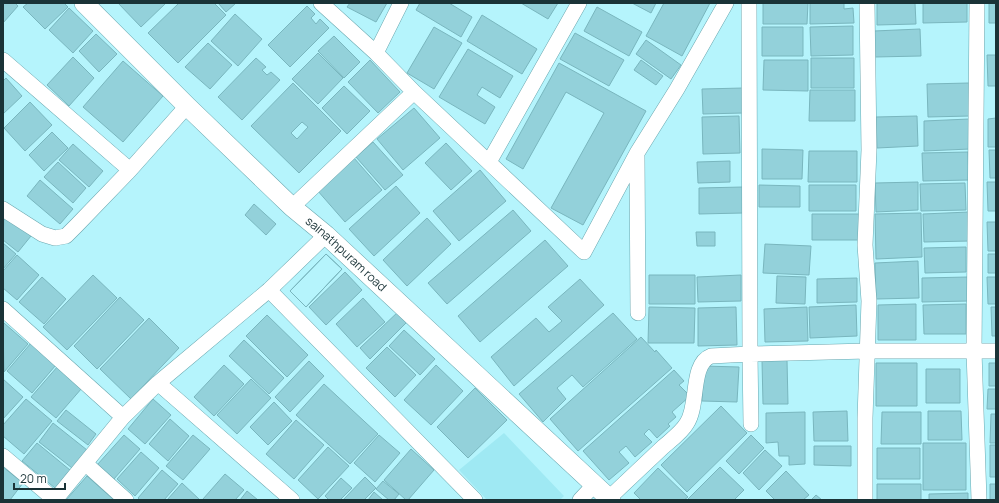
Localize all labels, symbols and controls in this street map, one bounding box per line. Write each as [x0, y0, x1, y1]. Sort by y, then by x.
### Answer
street label: sainathpuram road [302, 212, 391, 295]
scale bar [14, 465, 65, 491]
text: 20 m [20, 470, 47, 487]

